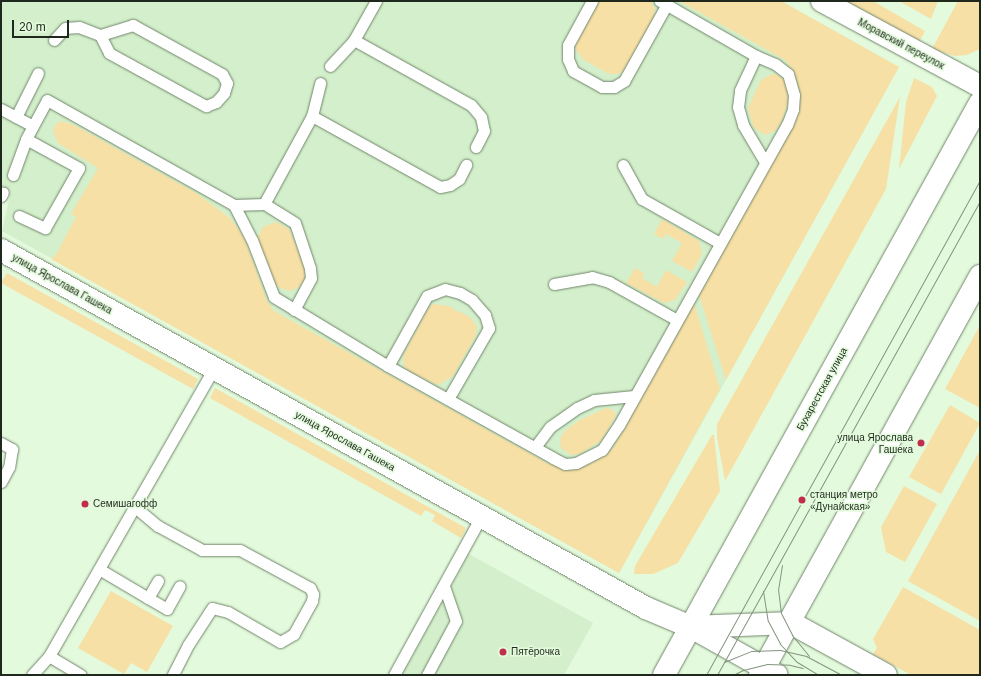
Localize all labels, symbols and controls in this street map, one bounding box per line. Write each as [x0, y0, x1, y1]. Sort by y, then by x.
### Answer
scale bar [14, 12, 71, 38]
street label: Моравский переулок [856, 16, 946, 72]
text: 20 m [19, 20, 46, 34]
street label: улица Ярослава Гашека [10, 251, 114, 317]
street label: Бухарестская улица [794, 345, 850, 433]
street label: улица Ярослава Гашека [293, 408, 397, 474]
place label: улица Ярослава Гашека [837, 431, 913, 454]
marker: улица Ярослава Гашека [916, 438, 926, 448]
place label: станция метро «Дунайская» [810, 488, 878, 512]
marker: станция метро «Дунайская» [797, 495, 807, 505]
place label: Семишагофф [93, 498, 157, 510]
marker: Семишагофф [80, 499, 90, 509]
place label: Пятёрочка [511, 646, 560, 658]
marker: Пятёрочка [498, 647, 508, 657]

